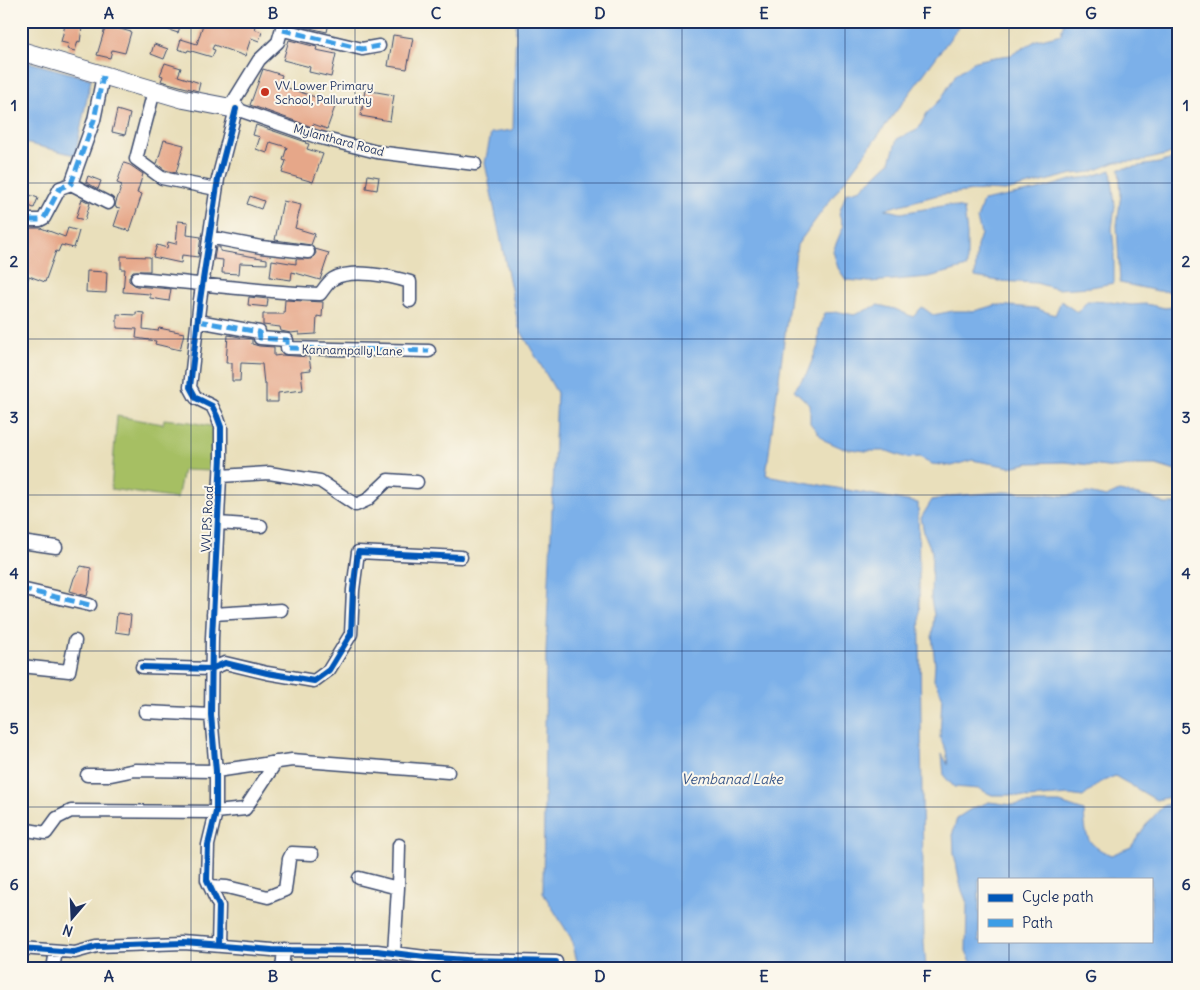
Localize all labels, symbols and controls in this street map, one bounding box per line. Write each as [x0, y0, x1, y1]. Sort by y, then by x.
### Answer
text: A [104, 3, 114, 23]
text: B [268, 3, 279, 23]
text: C [431, 3, 442, 23]
text: D [594, 3, 606, 23]
text: E [759, 3, 769, 23]
text: F [922, 3, 932, 23]
text: G [1085, 3, 1097, 23]
place label: VV Lower Primary School, Palluruthy [275, 78, 374, 107]
marker: VV Lower Primary School, Palluruthy [259, 86, 271, 98]
text: 1 [11, 95, 17, 115]
text: 1 [1183, 95, 1189, 115]
street label: Mylanthara Road [292, 121, 386, 159]
text: 2 [10, 251, 19, 271]
text: 2 [1182, 251, 1191, 271]
street label: Kannampally Lane [301, 342, 403, 358]
text: 3 [9, 407, 19, 427]
text: 3 [1181, 407, 1191, 427]
street label: VVLPS Road [198, 485, 216, 553]
text: 4 [9, 563, 19, 583]
text: 4 [1181, 563, 1191, 583]
text: 5 [9, 718, 19, 738]
text: 5 [1181, 718, 1191, 738]
water label: Vembanad Lake [681, 770, 784, 788]
text: 6 [9, 874, 19, 894]
text: 6 [1181, 874, 1191, 894]
legend [978, 878, 1152, 942]
text: Cycle path [1022, 887, 1094, 906]
north arrow [48, 892, 98, 942]
text: Path [1022, 913, 1053, 932]
text: N [60, 920, 75, 940]
text: A [104, 966, 114, 986]
text: B [268, 966, 279, 986]
text: C [431, 966, 442, 986]
text: D [594, 966, 606, 986]
text: E [759, 966, 769, 986]
text: F [922, 966, 932, 986]
text: G [1085, 966, 1097, 986]

